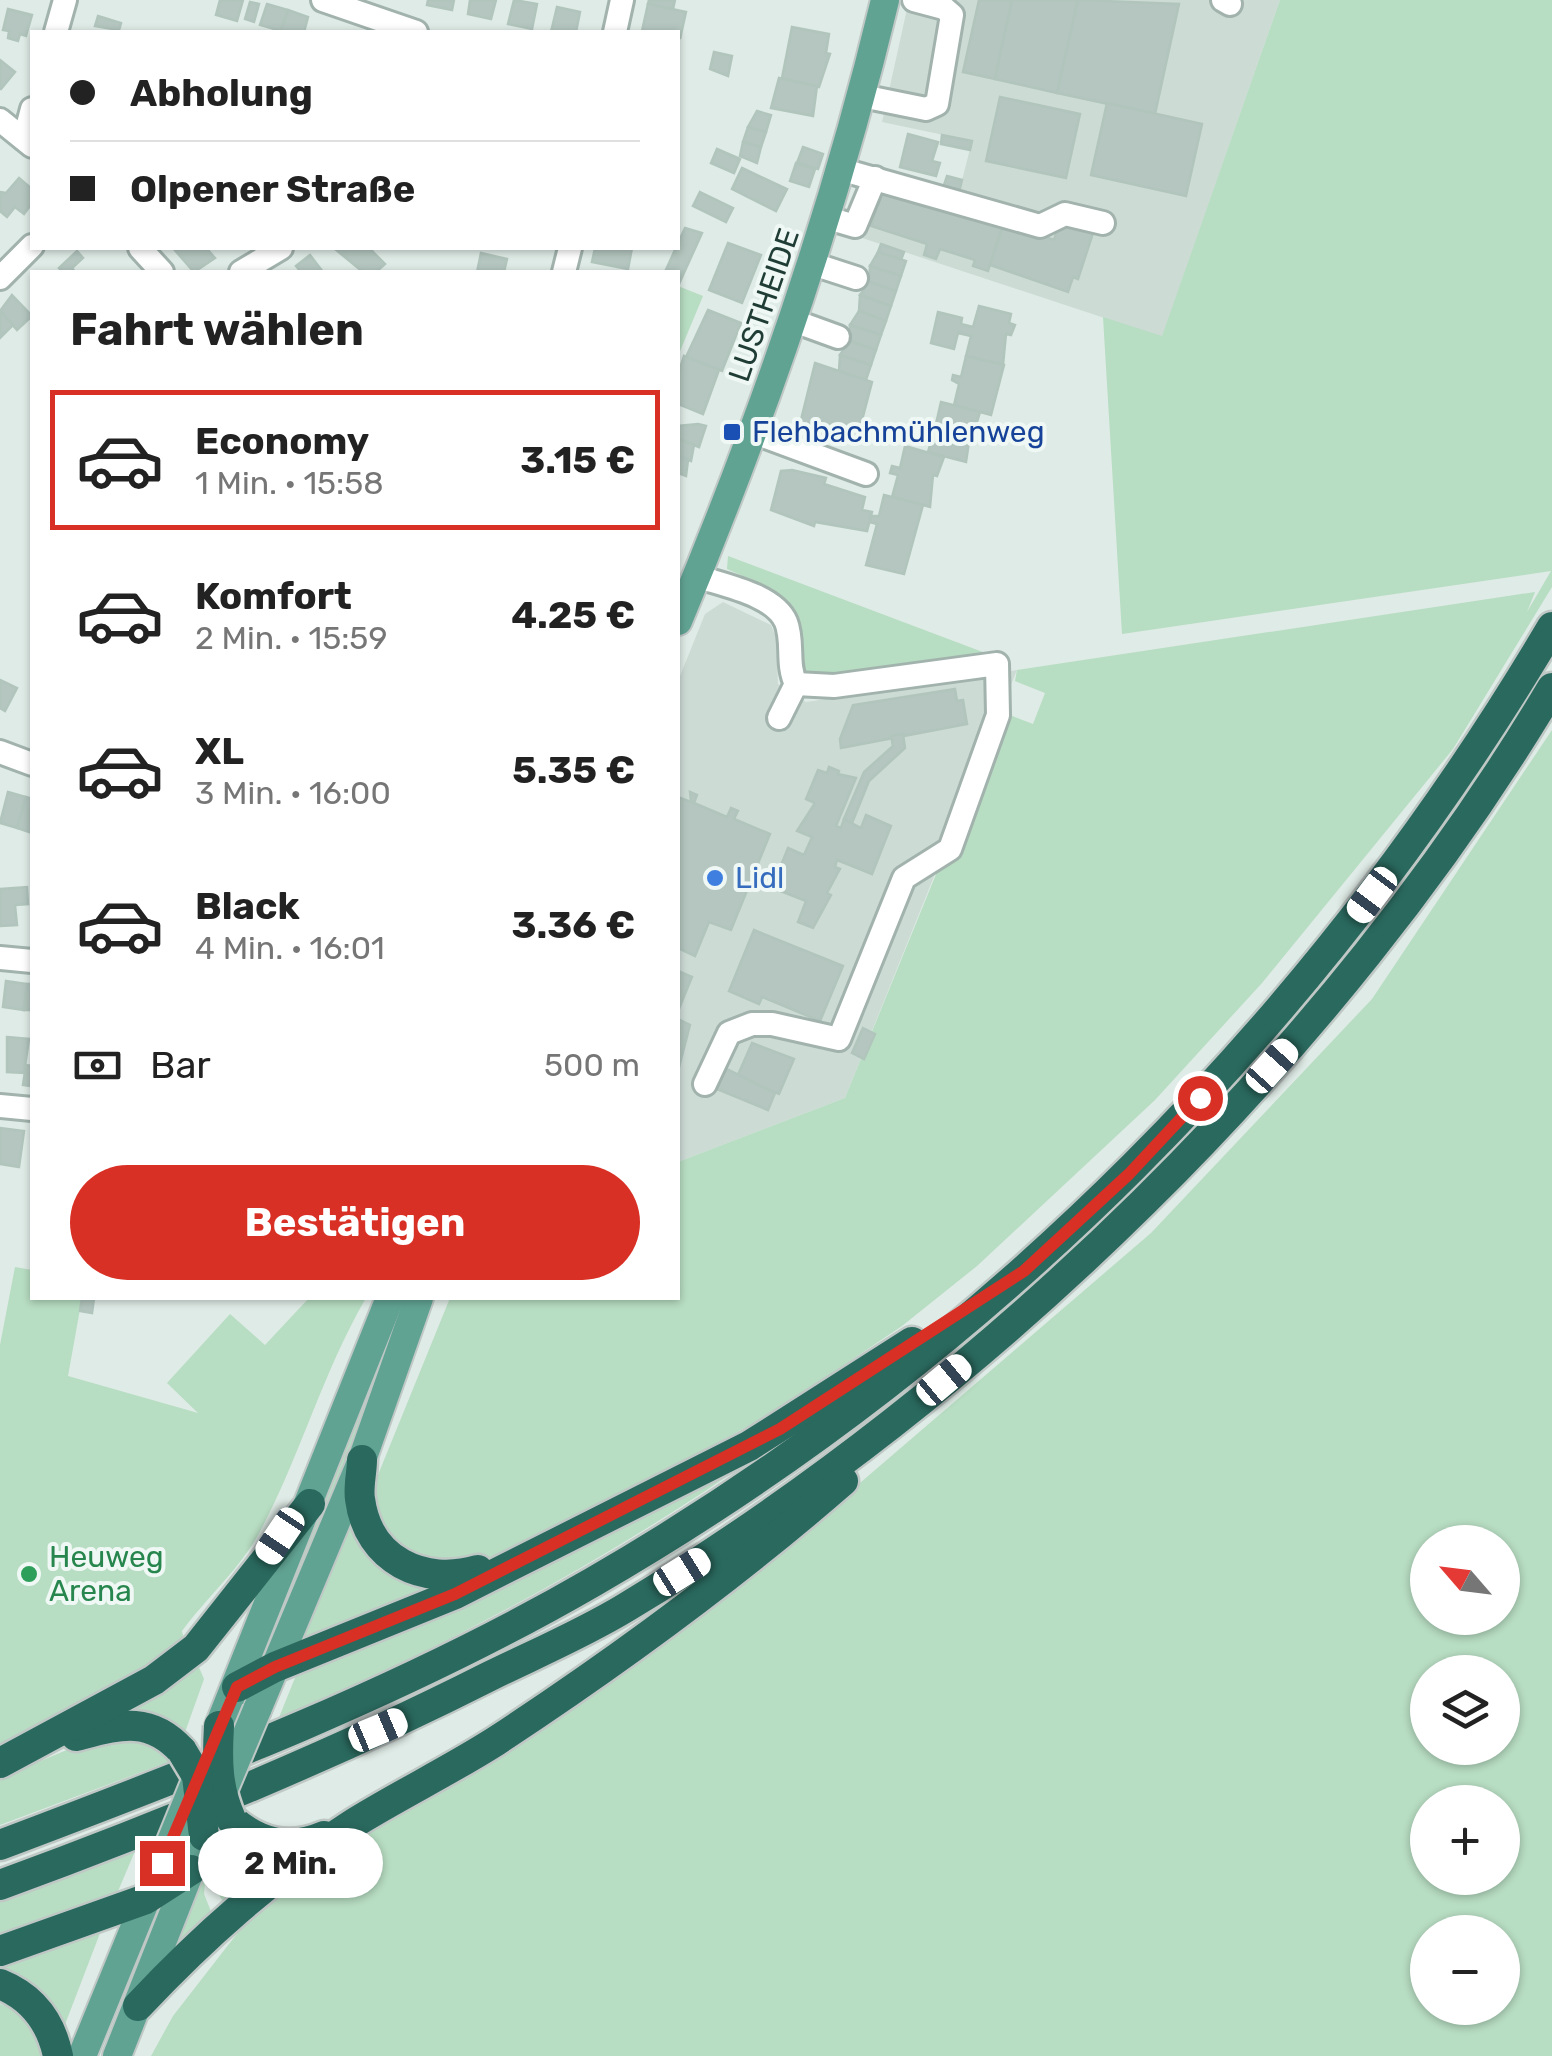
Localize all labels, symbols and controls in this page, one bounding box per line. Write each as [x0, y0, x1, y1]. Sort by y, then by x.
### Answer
text: Abholung [130, 70, 313, 116]
text: Olpener Straße [130, 166, 415, 212]
street label: LUSTHEIDE [721, 224, 807, 386]
text: Fahrt wählen [70, 303, 364, 356]
place label: Flehbachmühlenweg [752, 414, 1045, 450]
icon: car [75, 415, 165, 505]
text: Economy [195, 418, 369, 464]
marker: Flehbachmühlenweg [721, 421, 743, 443]
text: 3.15 € [520, 437, 635, 483]
text: 1 Min. · 15:58 [195, 464, 384, 502]
icon: car [75, 570, 165, 660]
text: Komfort [195, 573, 352, 619]
text: 4.25 € [511, 592, 635, 638]
text: 2 Min. · 15:59 [195, 619, 387, 657]
icon: car [75, 725, 165, 815]
text: XL [195, 728, 244, 774]
text: 5.35 € [512, 747, 635, 793]
text: 3 Min. · 16:00 [195, 774, 391, 812]
place label: Lidl [735, 860, 784, 896]
car [1342, 862, 1402, 928]
marker: Lidl [704, 867, 726, 889]
icon: car [75, 880, 165, 970]
text: Black [195, 883, 300, 929]
text: 3.36 € [511, 902, 635, 948]
text: 4 Min. · 16:01 [195, 929, 385, 967]
car [1241, 1034, 1303, 1098]
icon: cash [70, 1038, 125, 1093]
text: Bar [150, 1042, 211, 1088]
text: 500 m [544, 1046, 640, 1084]
route start [1178, 1076, 1223, 1121]
button: Bestätigen [70, 1165, 640, 1280]
car [911, 1349, 977, 1411]
car [251, 1503, 309, 1569]
north arrow [1410, 1525, 1520, 1635]
map controls [1410, 1525, 1520, 2025]
place label: Heuweg Arena [49, 1539, 164, 1609]
car [649, 1543, 715, 1601]
marker: Heuweg Arena [18, 1563, 40, 1585]
button: layers [1410, 1655, 1520, 1765]
car [345, 1704, 411, 1756]
button: + [1410, 1785, 1520, 1895]
callout: 2 Min. [197, 1828, 382, 1898]
route end [140, 1841, 185, 1886]
text: 2 Min. [244, 1844, 337, 1882]
button: − [1410, 1915, 1520, 2025]

